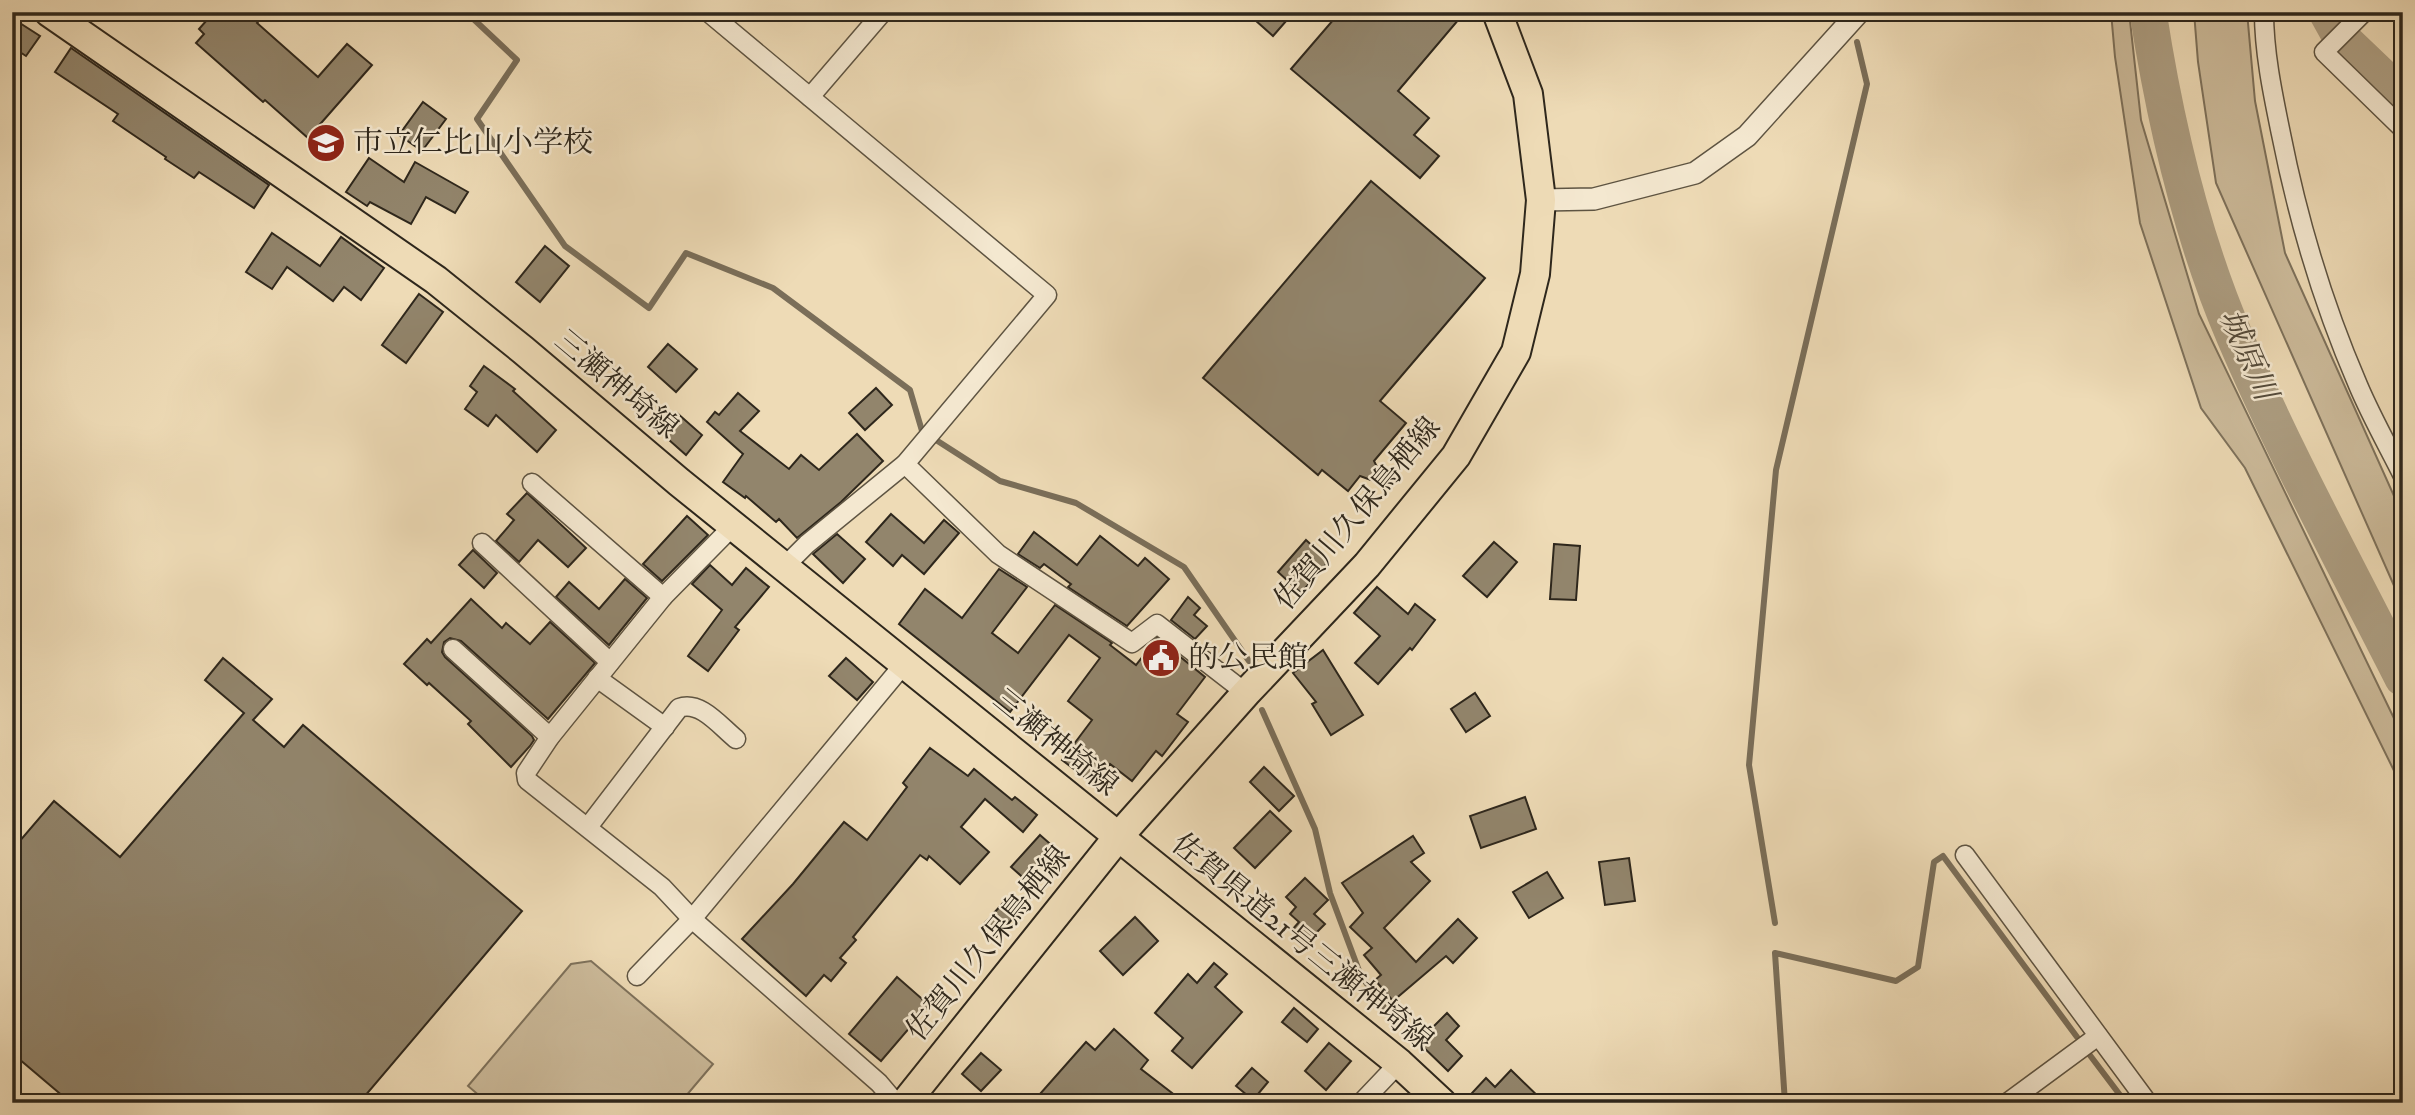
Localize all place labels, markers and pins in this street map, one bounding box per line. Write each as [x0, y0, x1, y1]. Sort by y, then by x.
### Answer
school or university icon: 市立仁比山小学校 [305, 122, 347, 164]
place label: 市立仁比山小学校 [353, 125, 593, 162]
public building icon: 的公民館 [1140, 637, 1182, 679]
place label: 的公民館 [1188, 640, 1308, 677]

